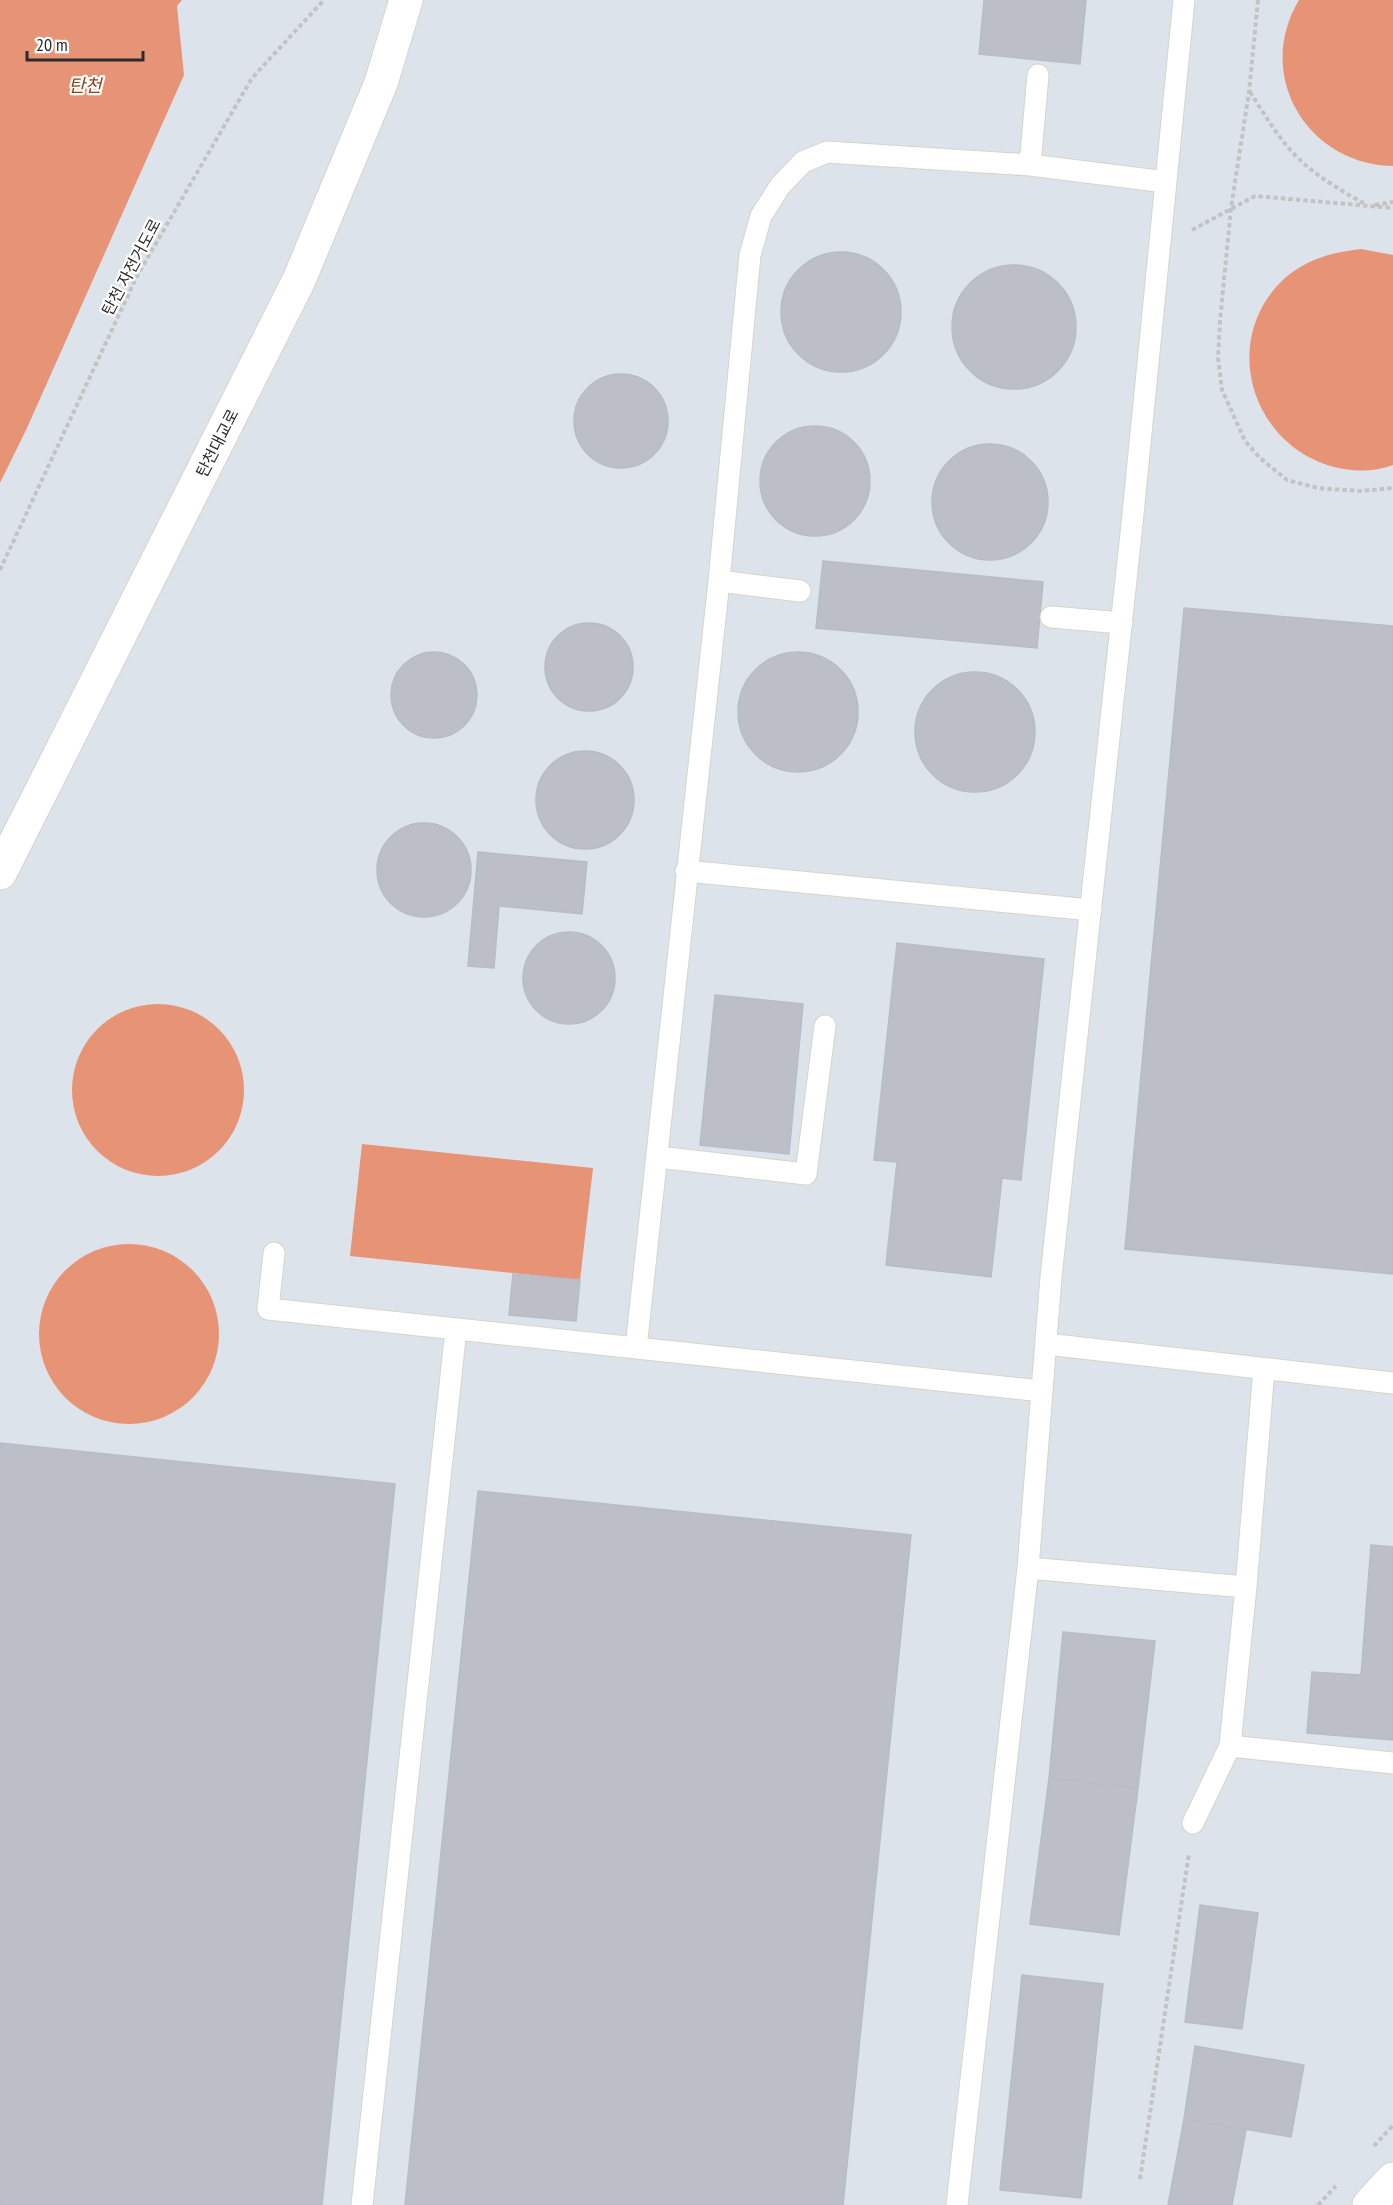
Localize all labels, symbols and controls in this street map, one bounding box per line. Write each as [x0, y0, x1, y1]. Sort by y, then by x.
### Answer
scale bar [27, 24, 142, 62]
text: 20 m [36, 33, 68, 56]
water label: 탄천 [68, 74, 104, 97]
street label: 탄천 자전거도로 [97, 215, 165, 319]
street label: 탄천대교로 [191, 405, 243, 480]

